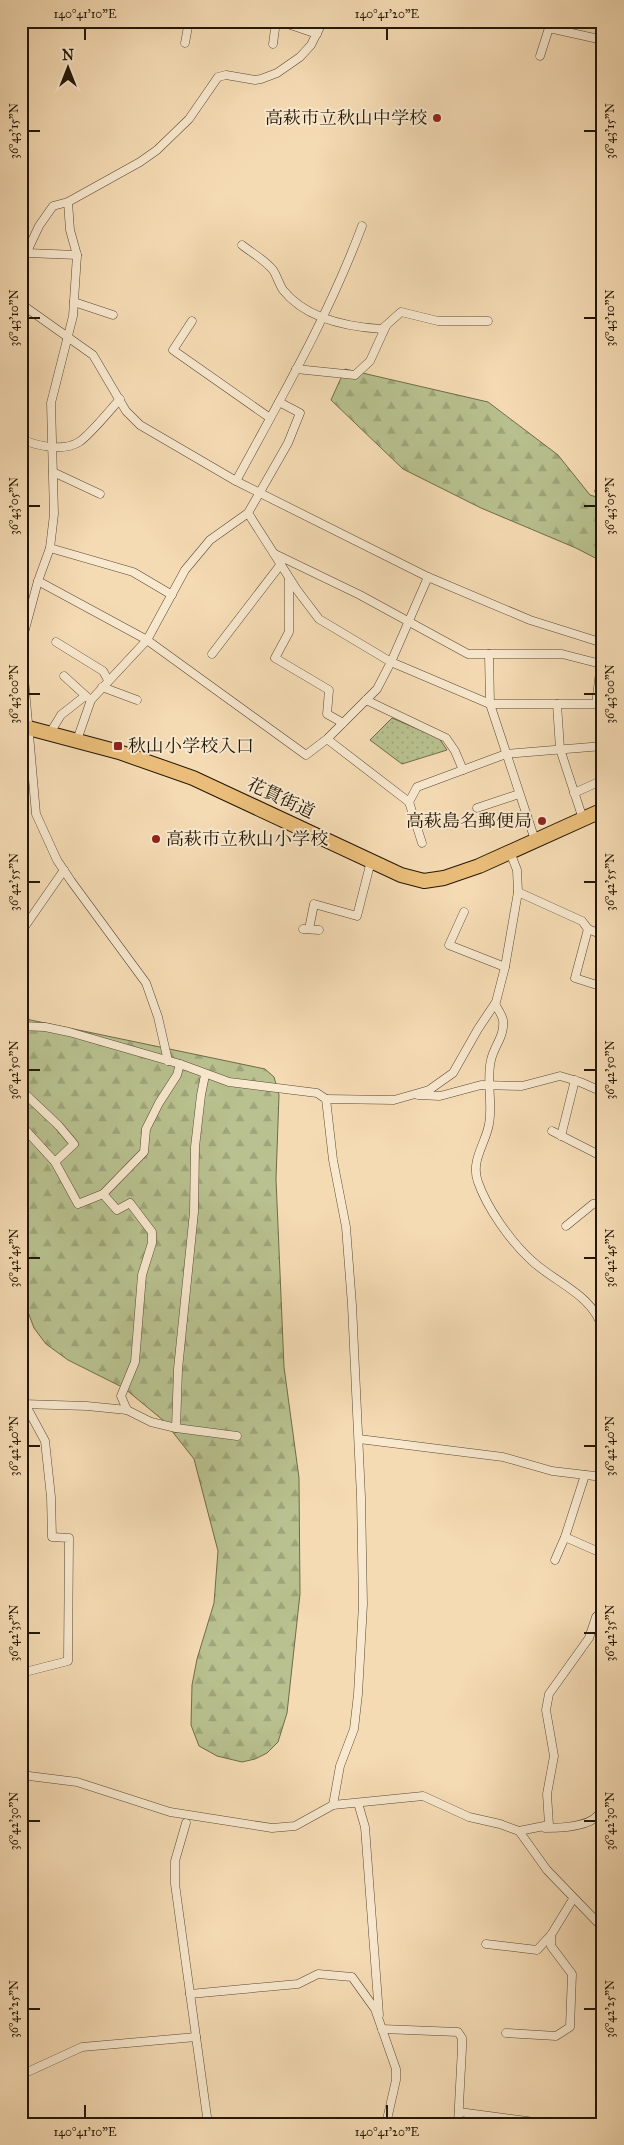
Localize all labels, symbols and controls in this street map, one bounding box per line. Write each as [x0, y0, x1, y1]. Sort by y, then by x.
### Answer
text: 140°41'10"E [53, 7, 117, 21]
text: 140°41'20"E [355, 7, 420, 21]
north arrow [42, 42, 92, 92]
text: N [62, 47, 74, 64]
text: 36°43'15"N [7, 103, 21, 159]
text: 36°43'15"N [603, 103, 617, 159]
place label: 高萩市立秋山中学校 [265, 107, 427, 129]
marker: 高萩市立秋山中学校 [431, 112, 443, 124]
text: 36°43'10"N [7, 289, 21, 347]
text: 36°43'10"N [603, 289, 617, 347]
text: 36°43'05"N [7, 477, 21, 535]
text: 36°43'05"N [603, 477, 617, 535]
text: 36°43'00"N [7, 664, 21, 724]
text: 36°43'00"N [603, 664, 617, 724]
place label: 秋山小学校入口 [128, 735, 254, 757]
marker: 秋山小学校入口 [112, 740, 124, 752]
street label: 花貫街道 [244, 773, 318, 823]
place label: 高萩島名郵便局 [406, 810, 532, 832]
marker: 高萩島名郵便局 [536, 815, 548, 827]
place label: 高萩市立秋山小学校 [166, 828, 328, 850]
marker: 高萩市立秋山小学校 [150, 833, 162, 845]
text: 36°42'55"N [7, 853, 21, 911]
text: 36°42'55"N [603, 853, 617, 911]
text: 36°42'50"N [7, 1040, 21, 1100]
text: 36°42'50"N [603, 1040, 617, 1100]
text: 36°42'45"N [7, 1229, 21, 1287]
text: 36°42'45"N [603, 1229, 617, 1287]
text: 36°42'40"N [7, 1416, 21, 1476]
text: 36°42'40"N [603, 1416, 617, 1476]
text: 36°42'35"N [7, 1604, 21, 1662]
text: 36°42'35"N [603, 1604, 617, 1662]
text: 36°42'30"N [7, 1792, 21, 1850]
text: 36°42'30"N [603, 1792, 617, 1850]
text: 36°42'25"N [7, 1980, 21, 2038]
text: 36°42'25"N [603, 1980, 617, 2038]
text: 140°41'10"E [53, 2125, 117, 2139]
text: 140°41'20"E [355, 2125, 420, 2139]

